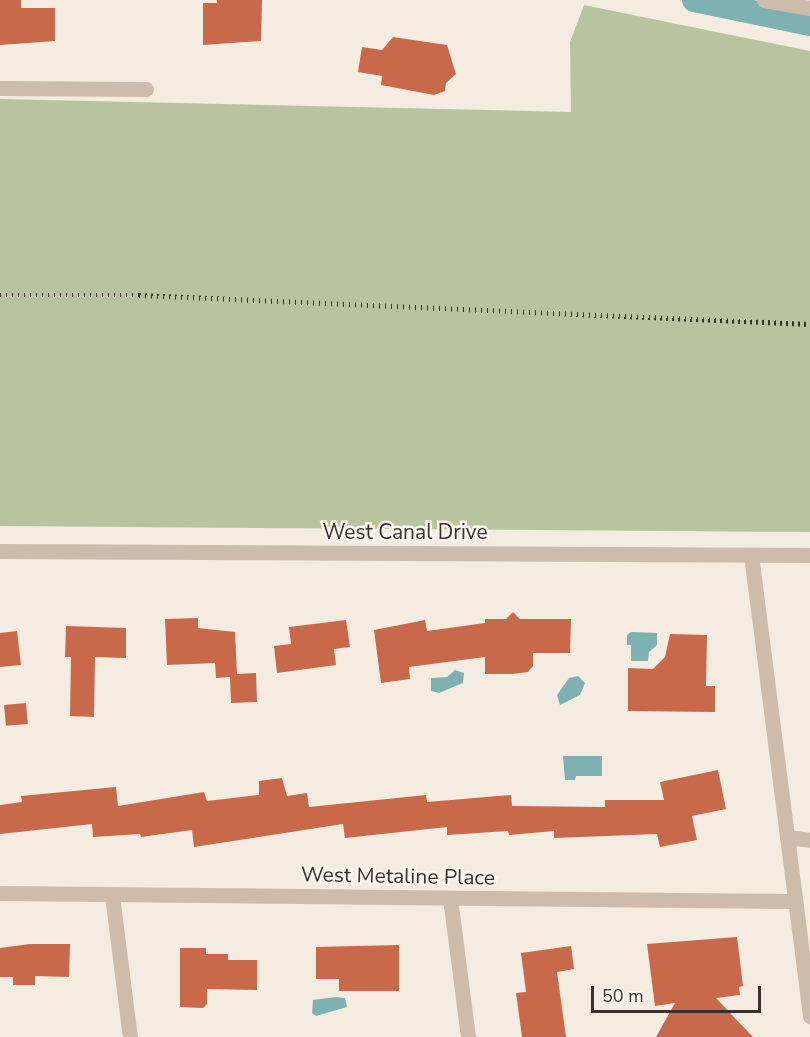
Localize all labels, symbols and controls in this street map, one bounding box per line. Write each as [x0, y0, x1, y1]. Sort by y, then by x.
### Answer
street label: West Canal Drive [322, 519, 488, 545]
street label: West Metaline Place [301, 862, 495, 890]
scale bar [594, 974, 764, 1012]
text: 50 m [602, 984, 644, 1008]

